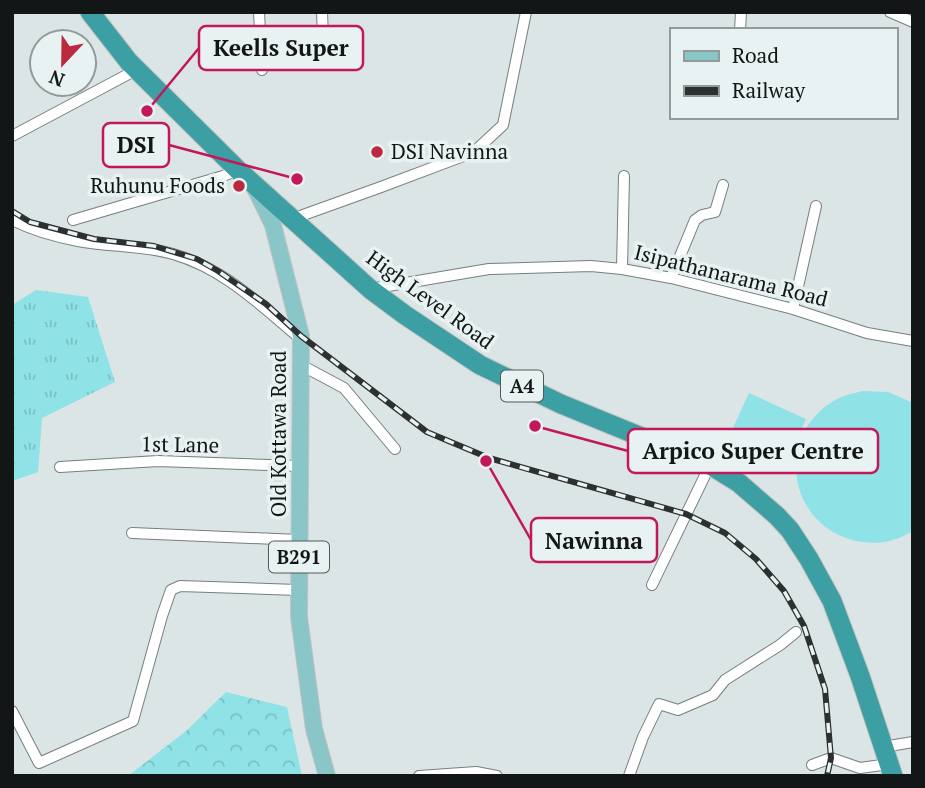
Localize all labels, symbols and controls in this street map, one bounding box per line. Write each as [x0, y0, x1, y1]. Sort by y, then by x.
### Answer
callout: Keells Super [199, 26, 363, 70]
north arrow [28, 28, 98, 98]
legend [670, 28, 897, 119]
text: Keells Super [213, 32, 349, 63]
text: Road [732, 41, 779, 69]
text: N [45, 65, 68, 94]
text: Railway [732, 76, 806, 104]
callout: DSI [103, 123, 169, 167]
text: DSI [117, 129, 155, 160]
place label: DSI Navinna [391, 137, 509, 165]
marker: DSI Navinna [369, 144, 385, 160]
place label: Ruhunu Foods [90, 171, 225, 199]
marker: Ruhunu Foods [231, 178, 247, 194]
street label: Isipathanarama Road [632, 237, 831, 313]
street label: High Level Road [361, 244, 500, 355]
street label: Old Kottawa Road [264, 350, 292, 517]
road number: A4 [501, 370, 543, 402]
street label: 1st Lane [141, 429, 219, 459]
callout: Arpico Super Centre [628, 429, 878, 473]
text: Arpico Super Centre [642, 435, 864, 466]
callout: Nawinna [531, 518, 657, 562]
text: Nawinna [545, 525, 643, 556]
road number: B291 [269, 542, 329, 572]

